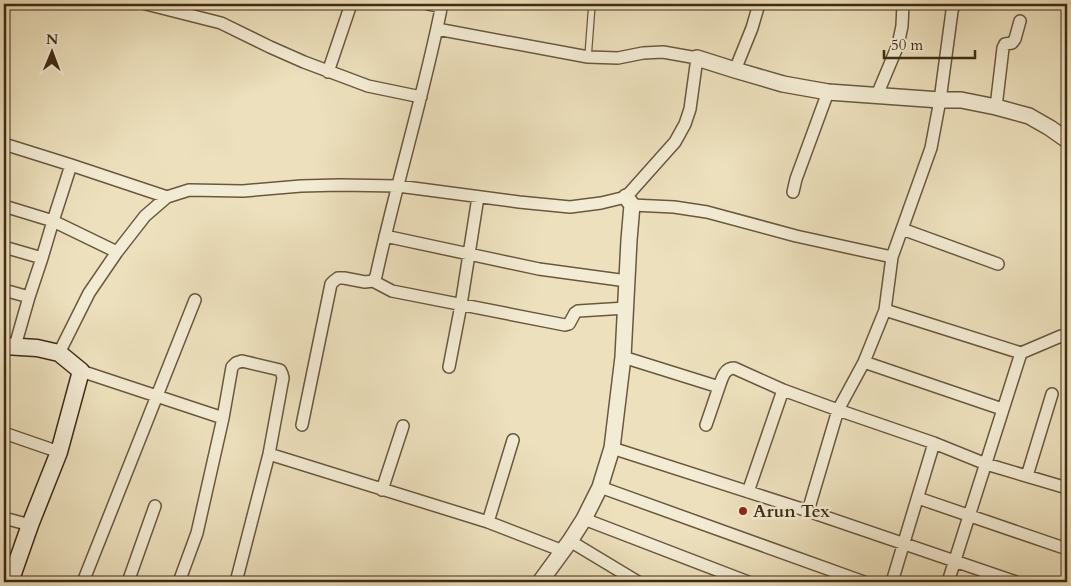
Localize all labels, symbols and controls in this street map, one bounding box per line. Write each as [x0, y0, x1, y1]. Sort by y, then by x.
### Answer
north arrow [28, 28, 78, 78]
scale bar [884, 28, 975, 60]
text: N [46, 30, 58, 49]
text: 50 m [891, 35, 923, 55]
place label: Arun Tex [753, 499, 830, 524]
marker: Arun Tex [737, 505, 749, 517]

